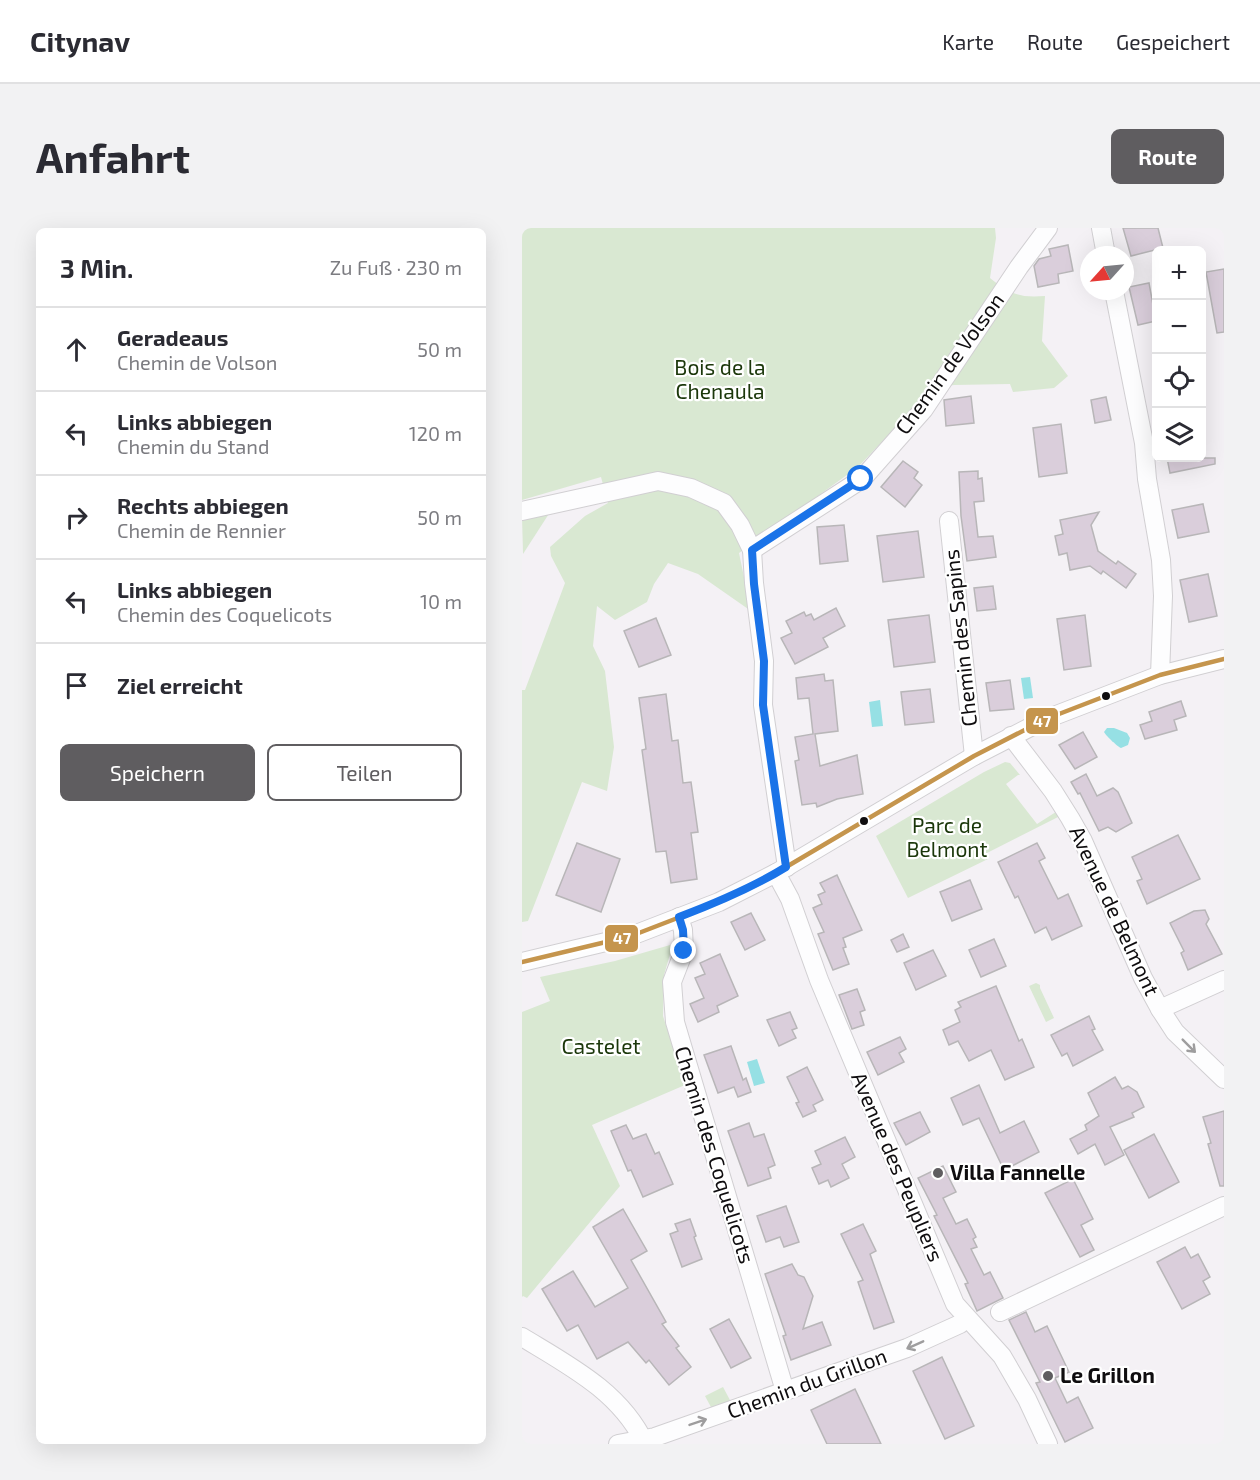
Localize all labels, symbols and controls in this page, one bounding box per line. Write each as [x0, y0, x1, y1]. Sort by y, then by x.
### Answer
text: Citynav [30, 24, 130, 58]
text: Karte [942, 29, 994, 54]
text: Route [1027, 29, 1083, 54]
text: Gespeichert [1116, 29, 1230, 54]
button: Route [1111, 129, 1224, 184]
text: Anfahrt [36, 131, 190, 181]
north arrow [1080, 246, 1134, 300]
map controls [1152, 246, 1206, 462]
button: + [1152, 246, 1206, 300]
text: 3 Min. [60, 252, 133, 283]
text: Zu Fuß · 230 m [330, 255, 462, 279]
street label: Chemin de Volson [889, 288, 1008, 439]
button: − [1152, 300, 1206, 354]
text: Geradeaus [117, 324, 228, 350]
icon: ahead [60, 333, 93, 366]
text: 50 m [417, 337, 462, 361]
text: Chemin de Volson [117, 350, 277, 374]
park label: Bois de la Chenaula [674, 354, 766, 403]
button: locate [1152, 354, 1206, 408]
text: Links abbiegen [117, 408, 272, 434]
button: layers [1152, 408, 1206, 462]
icon: left [60, 417, 93, 450]
text: 120 m [409, 421, 462, 445]
text: Chemin du Stand [117, 434, 269, 458]
route start [847, 465, 873, 491]
text: Rechts abbiegen [117, 492, 289, 518]
icon: right [60, 501, 93, 534]
text: 50 m [417, 505, 462, 529]
text: Chemin de Rennier [117, 518, 286, 542]
street label: Chemin des Sapins [938, 548, 981, 728]
text: Links abbiegen [117, 576, 272, 602]
icon: left [60, 585, 93, 618]
text: 10 m [420, 589, 462, 613]
text: Chemin des Coquelicots [117, 602, 332, 626]
icon: arrive [60, 669, 93, 702]
text: Ziel erreicht [117, 672, 243, 698]
unlabelled marker [1100, 690, 1112, 702]
line badge: 47 [1025, 707, 1059, 735]
text: 47 [1033, 711, 1052, 730]
button: Speichern [60, 744, 255, 801]
button: Teilen [267, 744, 462, 801]
park label: Parc de Belmont [906, 812, 988, 861]
unlabelled marker [858, 815, 870, 827]
street label: Avenue de Belmont [1065, 822, 1166, 999]
line badge: 47 [604, 924, 639, 953]
text: 47 [613, 928, 632, 947]
route end [670, 937, 696, 963]
park label: Castelet [562, 1033, 640, 1058]
one-way arrow [1182, 1039, 1197, 1053]
street label: Chemin des Coquelicots [670, 1043, 760, 1266]
street label: Avenue des Peupliers [847, 1068, 950, 1265]
place label: Villa Fannelle [950, 1159, 1086, 1184]
marker: Villa Fannelle [931, 1166, 945, 1180]
one-way arrow [906, 1339, 924, 1351]
street label: Chemin du Grillon [723, 1342, 890, 1423]
place label: Le Grillon [1060, 1362, 1155, 1387]
marker: Le Grillon [1041, 1369, 1055, 1383]
one-way arrow [688, 1416, 707, 1427]

